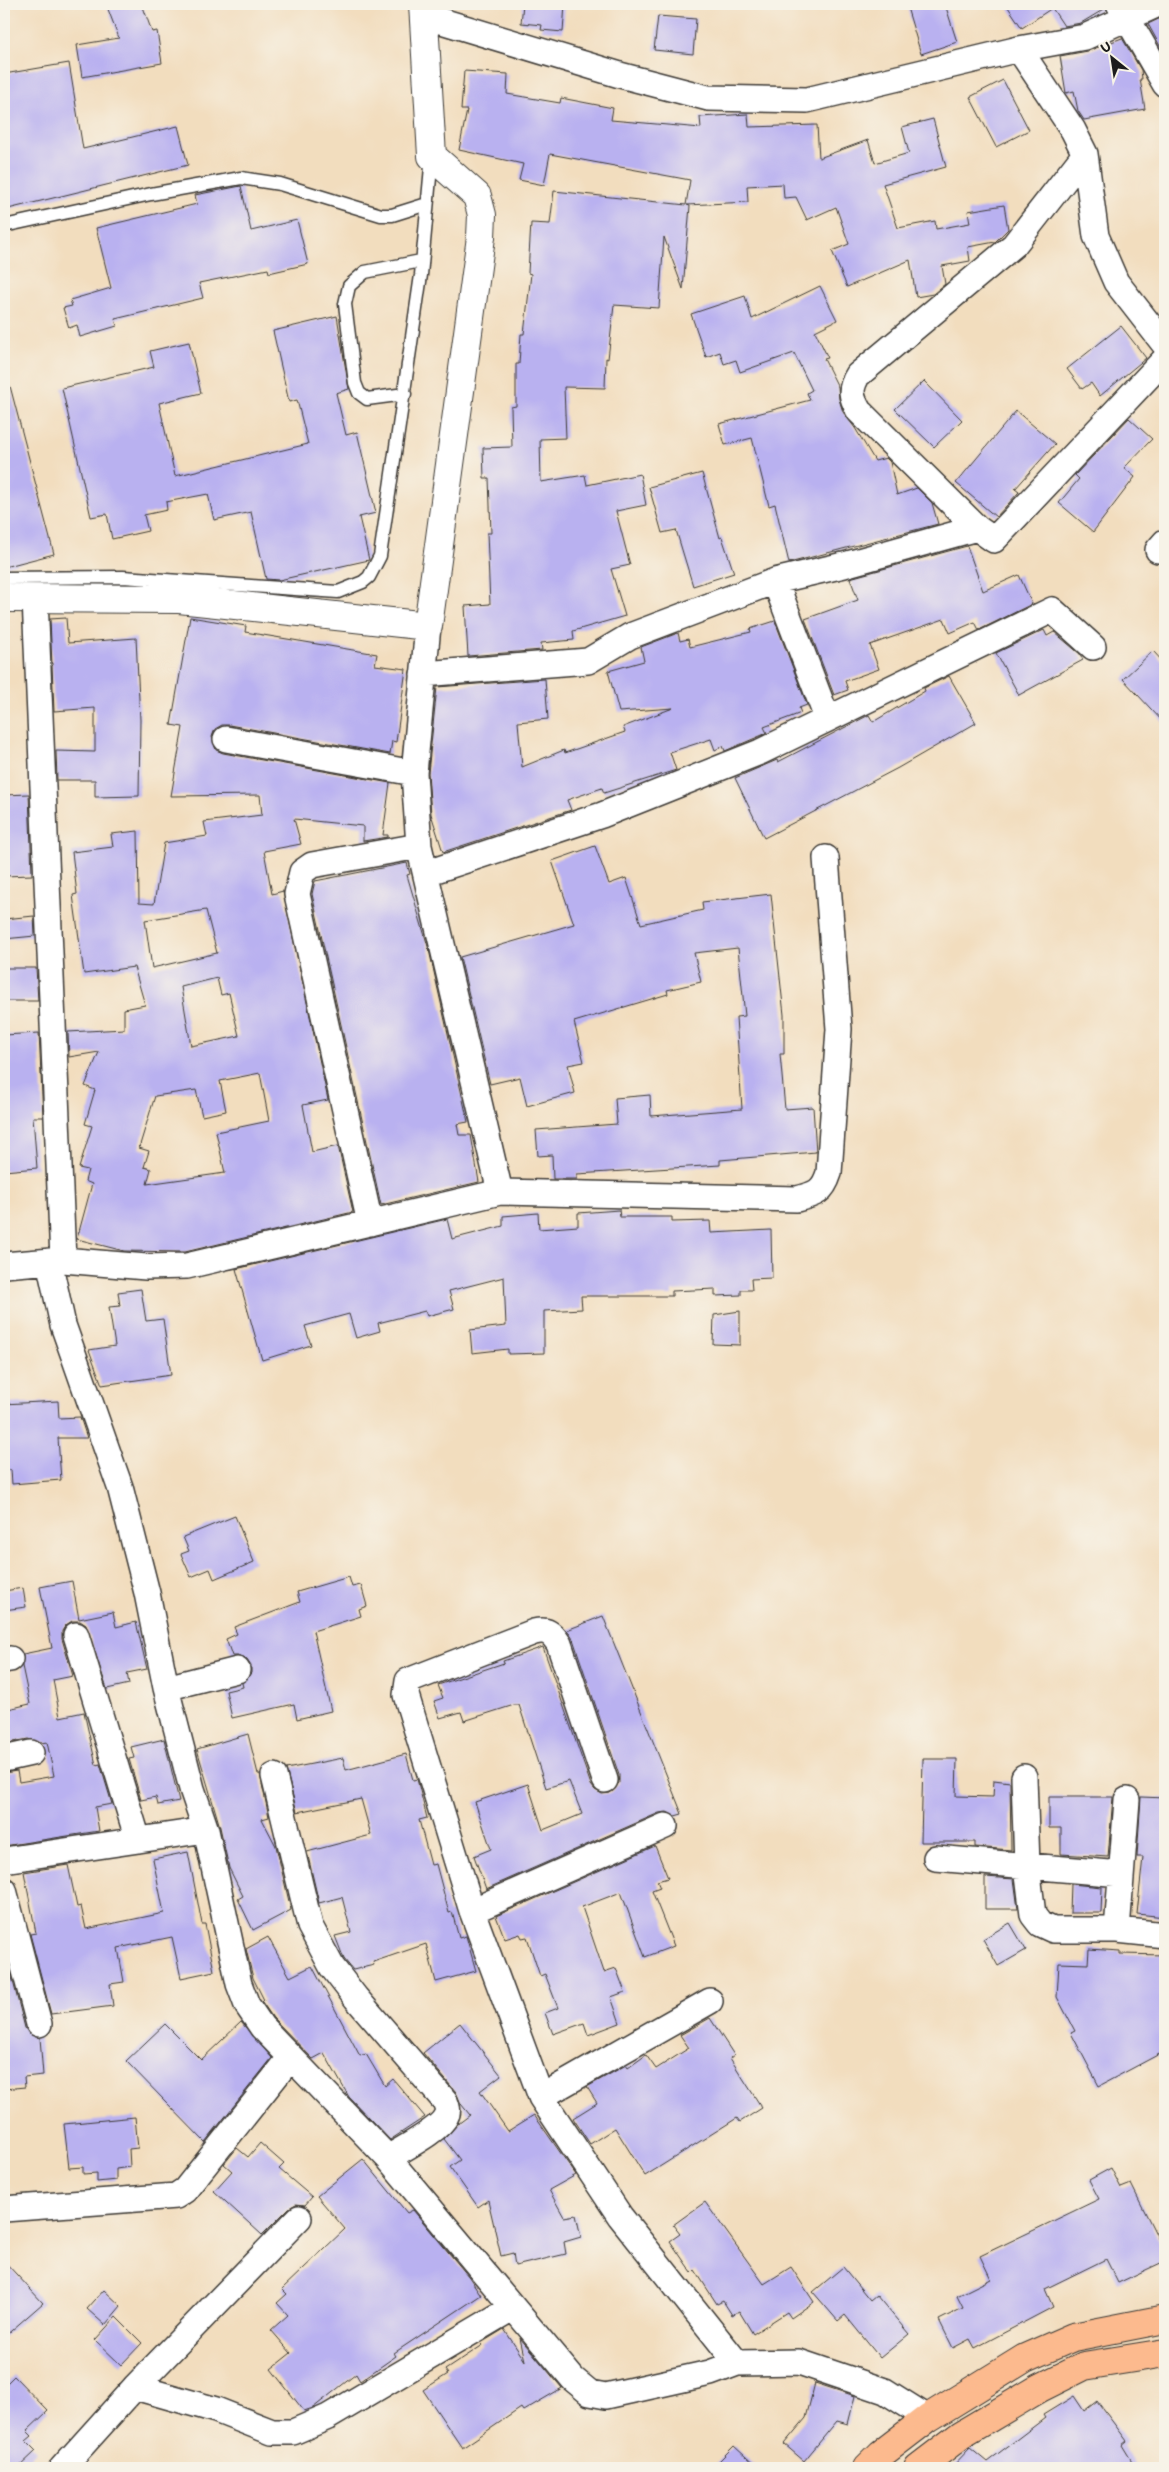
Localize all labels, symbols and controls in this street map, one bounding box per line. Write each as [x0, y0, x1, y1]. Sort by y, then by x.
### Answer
north arrow [1086, 32, 1136, 82]
text: U [1097, 37, 1114, 57]

